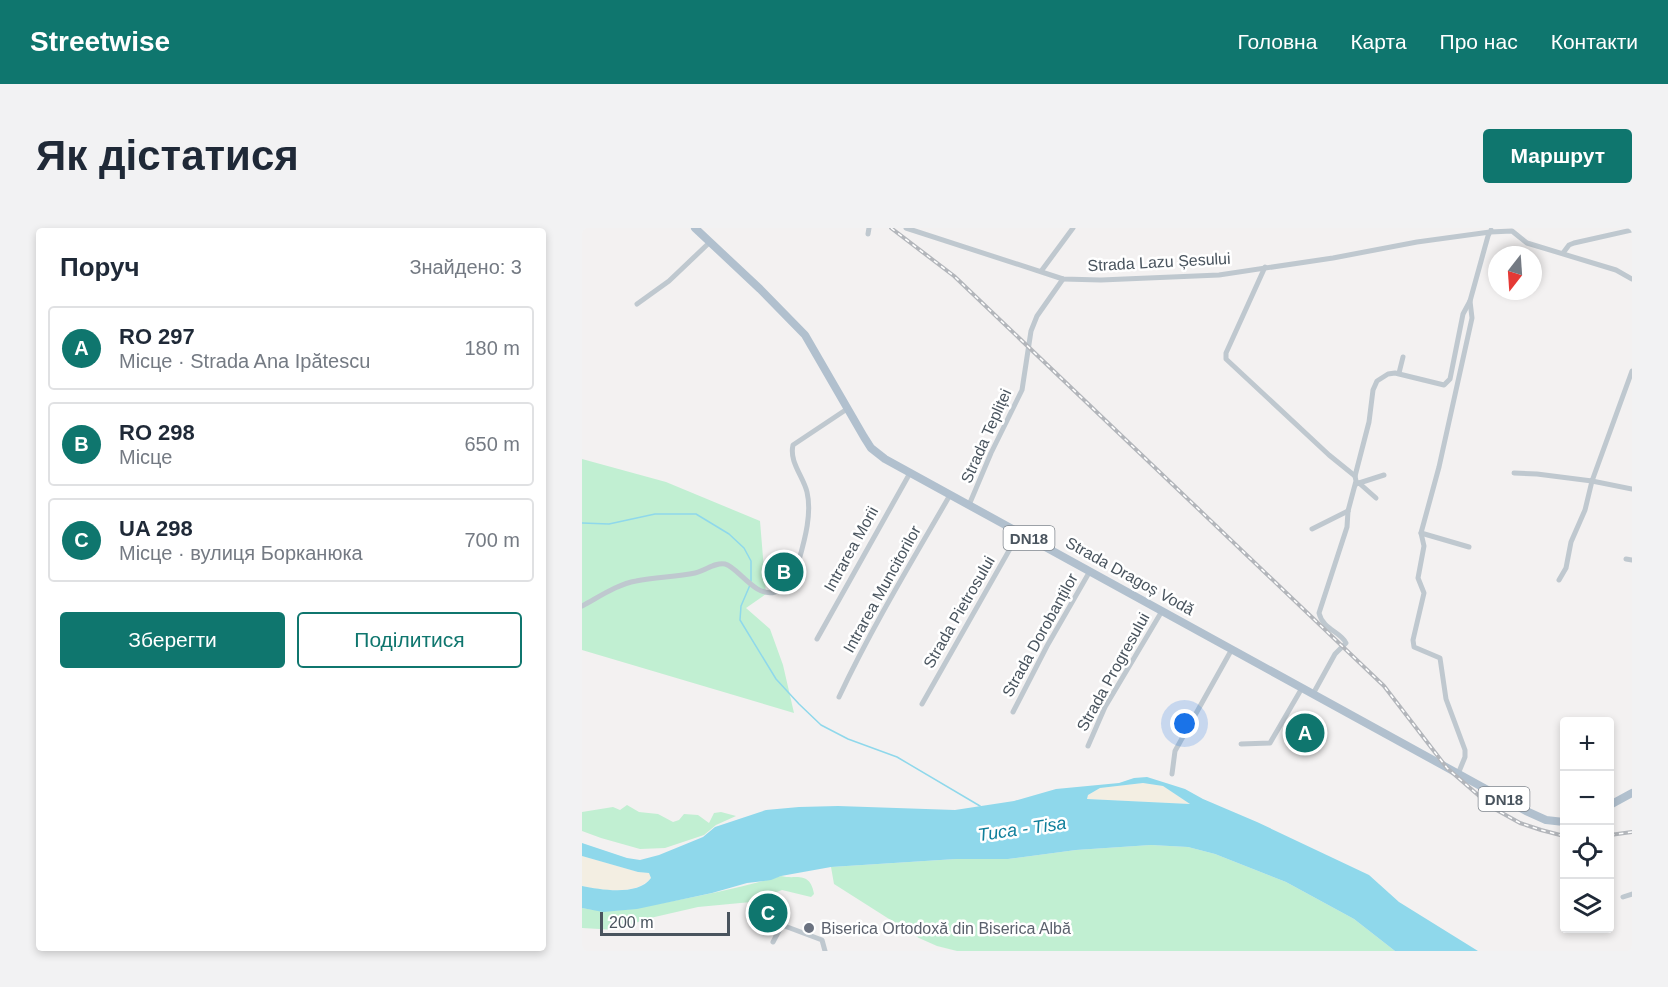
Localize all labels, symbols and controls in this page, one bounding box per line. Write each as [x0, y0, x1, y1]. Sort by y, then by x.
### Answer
text: Streetwise [30, 26, 170, 57]
text: Головна [1238, 30, 1317, 53]
text: Карта [1350, 30, 1407, 53]
text: Про нас [1440, 30, 1518, 53]
text: Контакти [1551, 30, 1638, 53]
button: Маршрут [1483, 129, 1632, 183]
text: Як дістатися [36, 132, 299, 179]
north arrow [1488, 246, 1542, 300]
street label: Strada Lazu Șesului [1087, 250, 1231, 274]
text: Поруч [60, 252, 140, 282]
text: Знайдено: 3 [409, 256, 522, 278]
text: RO 297 [119, 324, 195, 349]
text: A [74, 337, 89, 359]
text: 180 m [464, 337, 520, 359]
text: Місце · Strada Ana Ipătescu [119, 350, 370, 372]
street label: Strada Tepliței [958, 386, 1014, 486]
text: RO 298 [119, 420, 195, 445]
text: B [74, 433, 89, 455]
text: 650 m [464, 433, 520, 455]
text: Місце [119, 446, 172, 468]
street label: Intrarea Morii [821, 504, 881, 594]
text: UA 298 [119, 516, 193, 541]
street label: Intrarea Muncitorilor [840, 522, 924, 655]
road number: DN18 [1004, 526, 1054, 550]
text: C [74, 529, 89, 551]
text: 700 m [464, 529, 520, 551]
street label: Strada Dragoș Vodă [1063, 534, 1197, 618]
text: Місце · вулиця Борканюка [119, 542, 363, 564]
pin: B [764, 550, 804, 594]
street label: Strada Pietrosului [920, 553, 998, 671]
street label: Strada Dorobanților [999, 570, 1081, 700]
street label: Strada Progresului [1073, 610, 1153, 734]
button: Зберегти [60, 612, 285, 668]
button: Поділитися [297, 612, 522, 668]
your location [1170, 709, 1199, 738]
pin: A [1286, 710, 1324, 756]
map controls [1560, 717, 1614, 933]
button: + [1560, 717, 1614, 771]
button: − [1560, 771, 1614, 825]
road number: DN18 [1478, 787, 1530, 811]
water label: Тиса - Tisa [976, 813, 1068, 845]
button: locate [1560, 825, 1614, 879]
button: layers [1560, 879, 1614, 933]
pin: C [748, 890, 788, 936]
scale bar [600, 909, 730, 936]
text: 200 m [609, 914, 653, 931]
place label: Biserica Ortodoxă din Biserica Albă [821, 920, 1071, 937]
marker: Biserica Ortodoxă din Biserica Albă [802, 921, 816, 935]

